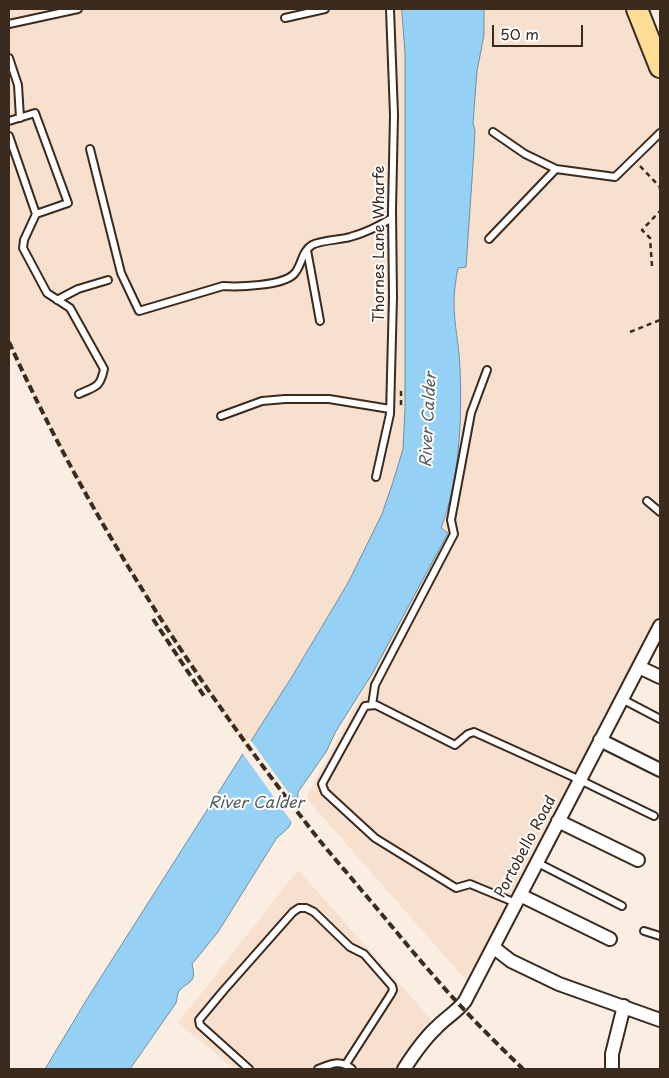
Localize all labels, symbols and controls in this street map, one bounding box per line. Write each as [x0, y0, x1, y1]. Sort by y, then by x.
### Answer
scale bar [494, 15, 585, 47]
text: 50 m [500, 22, 539, 45]
street label: Thornes Lane Wharfe [371, 166, 389, 322]
water label: River Calder [417, 372, 441, 468]
street label: Portobello Road [492, 793, 560, 901]
water label: River Calder [208, 794, 304, 814]

